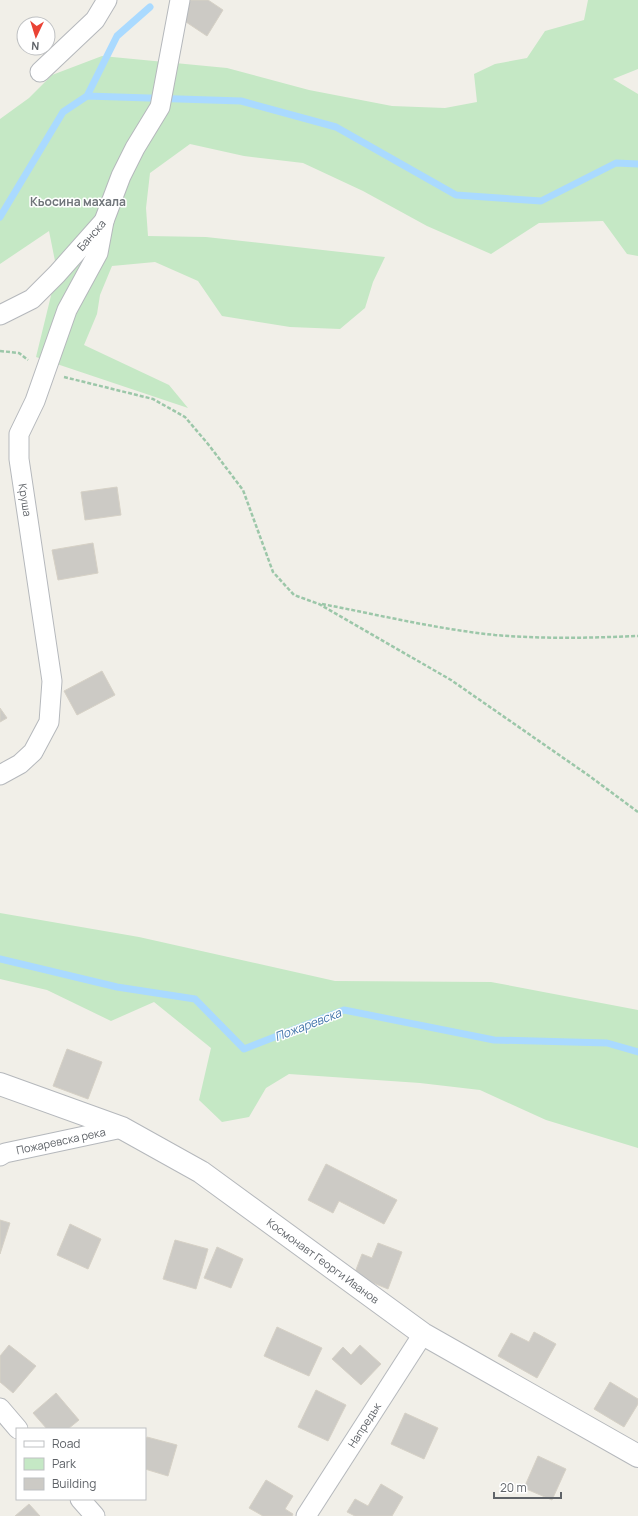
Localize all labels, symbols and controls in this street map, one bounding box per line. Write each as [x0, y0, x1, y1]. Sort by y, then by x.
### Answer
north arrow [16, 16, 56, 56]
text: N [31, 39, 40, 54]
district label: Кьосина махала [30, 193, 126, 210]
street label: Банска [73, 216, 109, 254]
street label: Круша [15, 482, 35, 517]
water label: Пожаревска [272, 1004, 345, 1045]
street label: Пожаревска река [15, 1124, 107, 1157]
street label: Космонавт Георги Иванов [264, 1214, 383, 1307]
street label: Напредък [344, 1399, 384, 1450]
legend [16, 1428, 146, 1500]
text: Road [52, 1435, 80, 1452]
text: Park [52, 1455, 77, 1472]
scale bar [494, 1474, 561, 1500]
text: Building [52, 1475, 96, 1492]
text: 20 m [500, 1479, 527, 1496]

